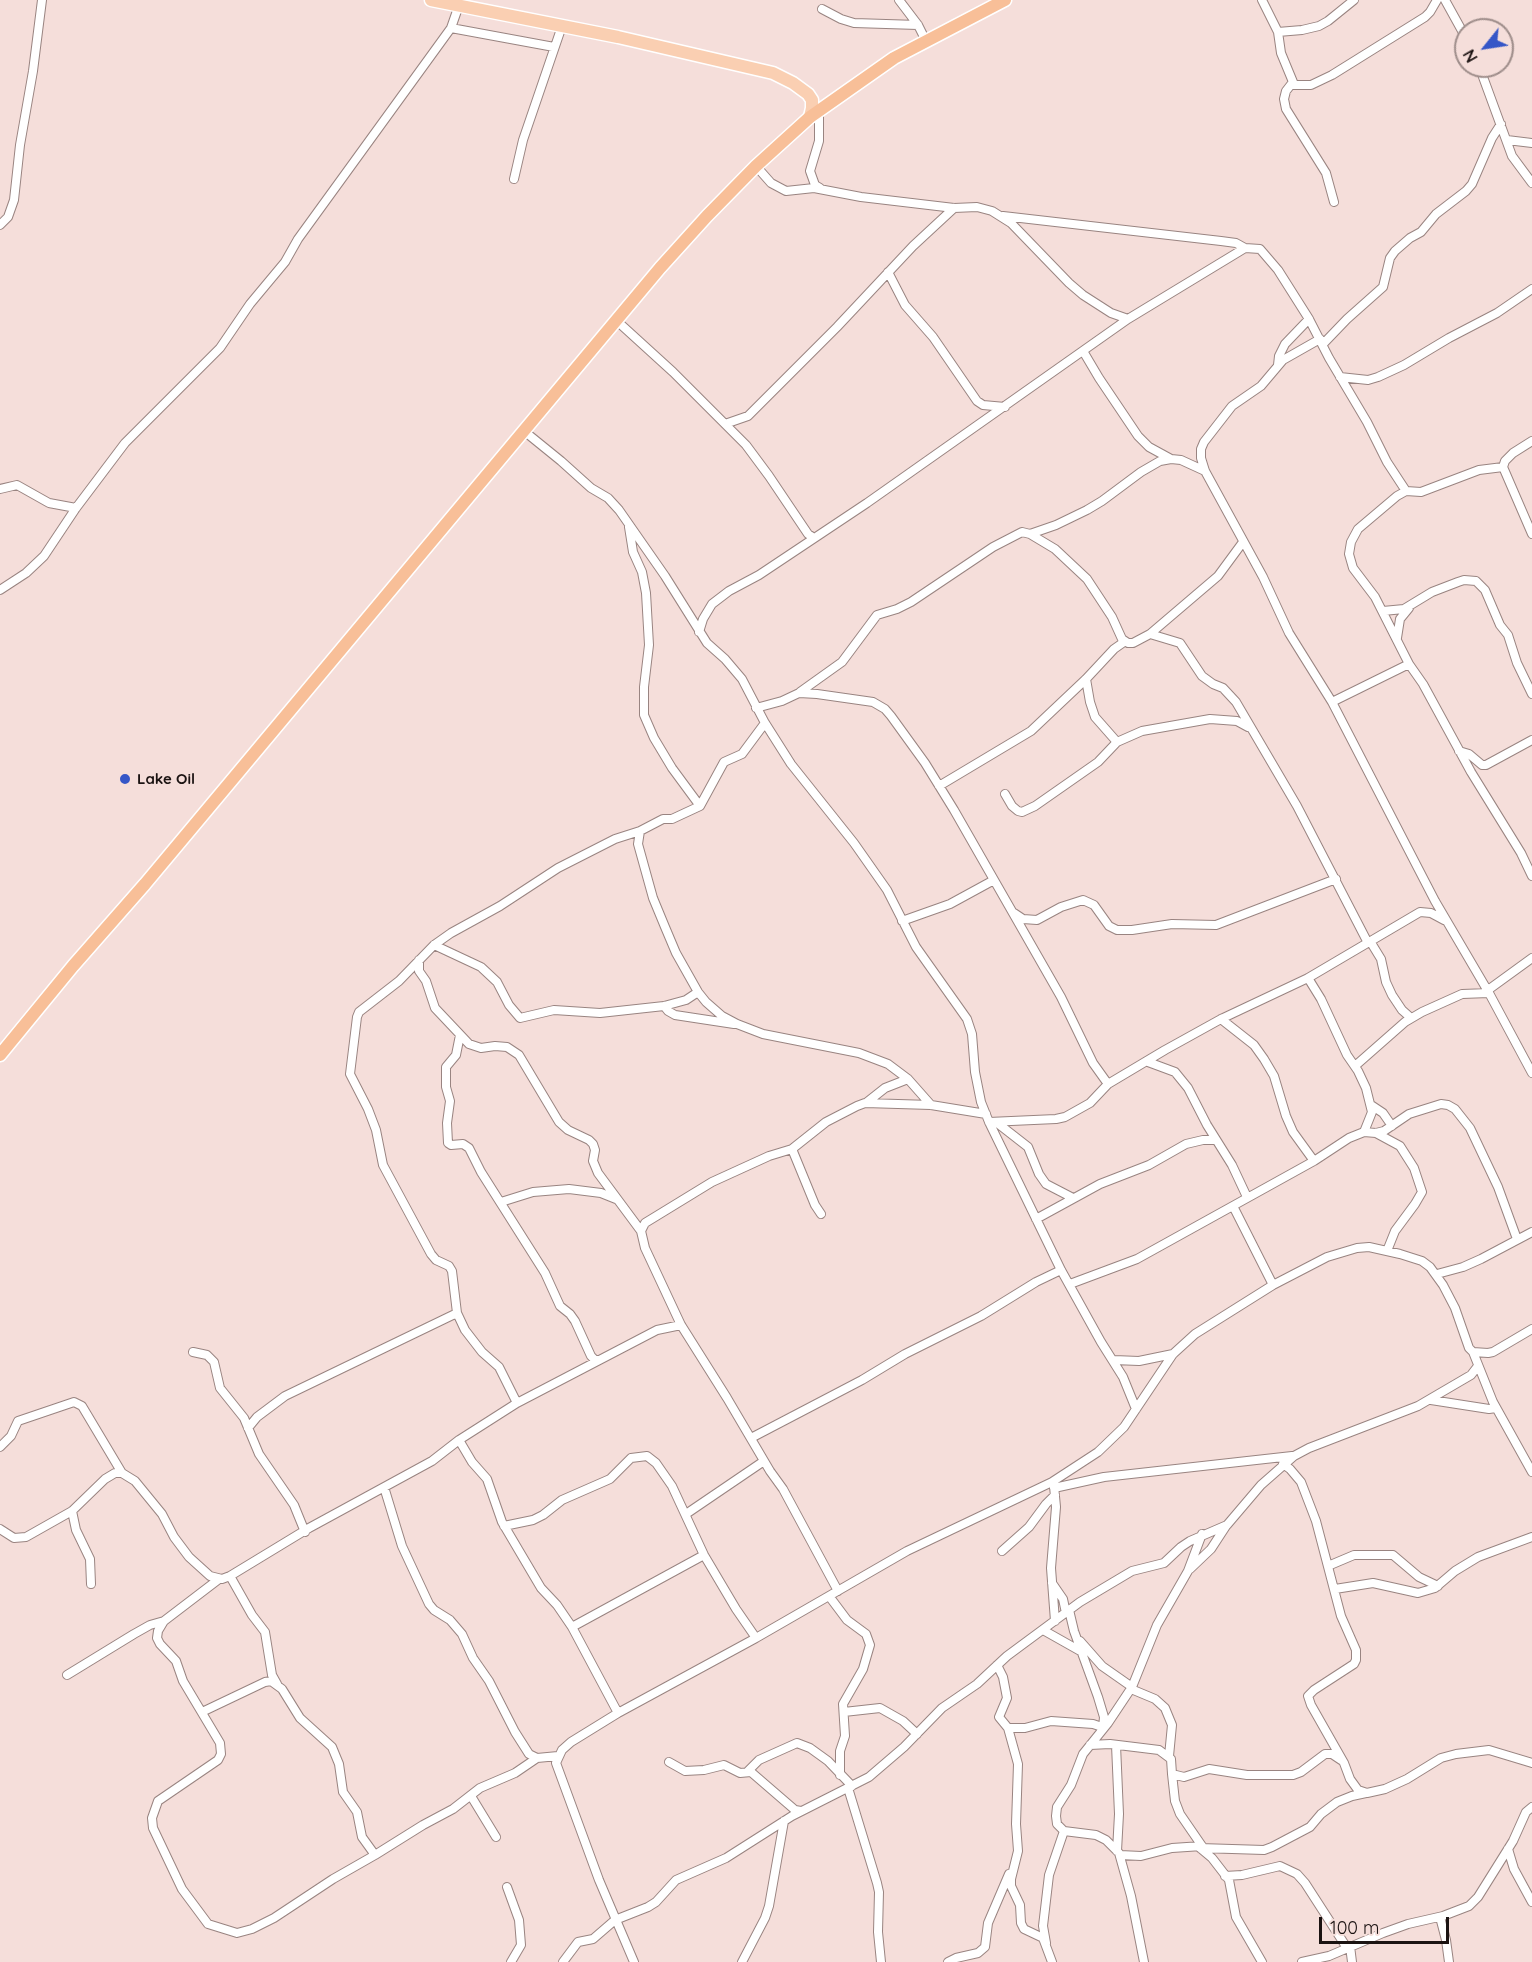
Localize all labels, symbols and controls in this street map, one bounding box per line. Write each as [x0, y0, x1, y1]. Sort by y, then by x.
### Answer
north arrow [1454, 18, 1514, 78]
text: N [1459, 46, 1482, 66]
place label: Lake Oil [137, 770, 195, 788]
marker: Lake Oil [118, 772, 132, 786]
scale bar [1322, 1905, 1452, 1943]
text: 100 m [1330, 1916, 1379, 1939]

